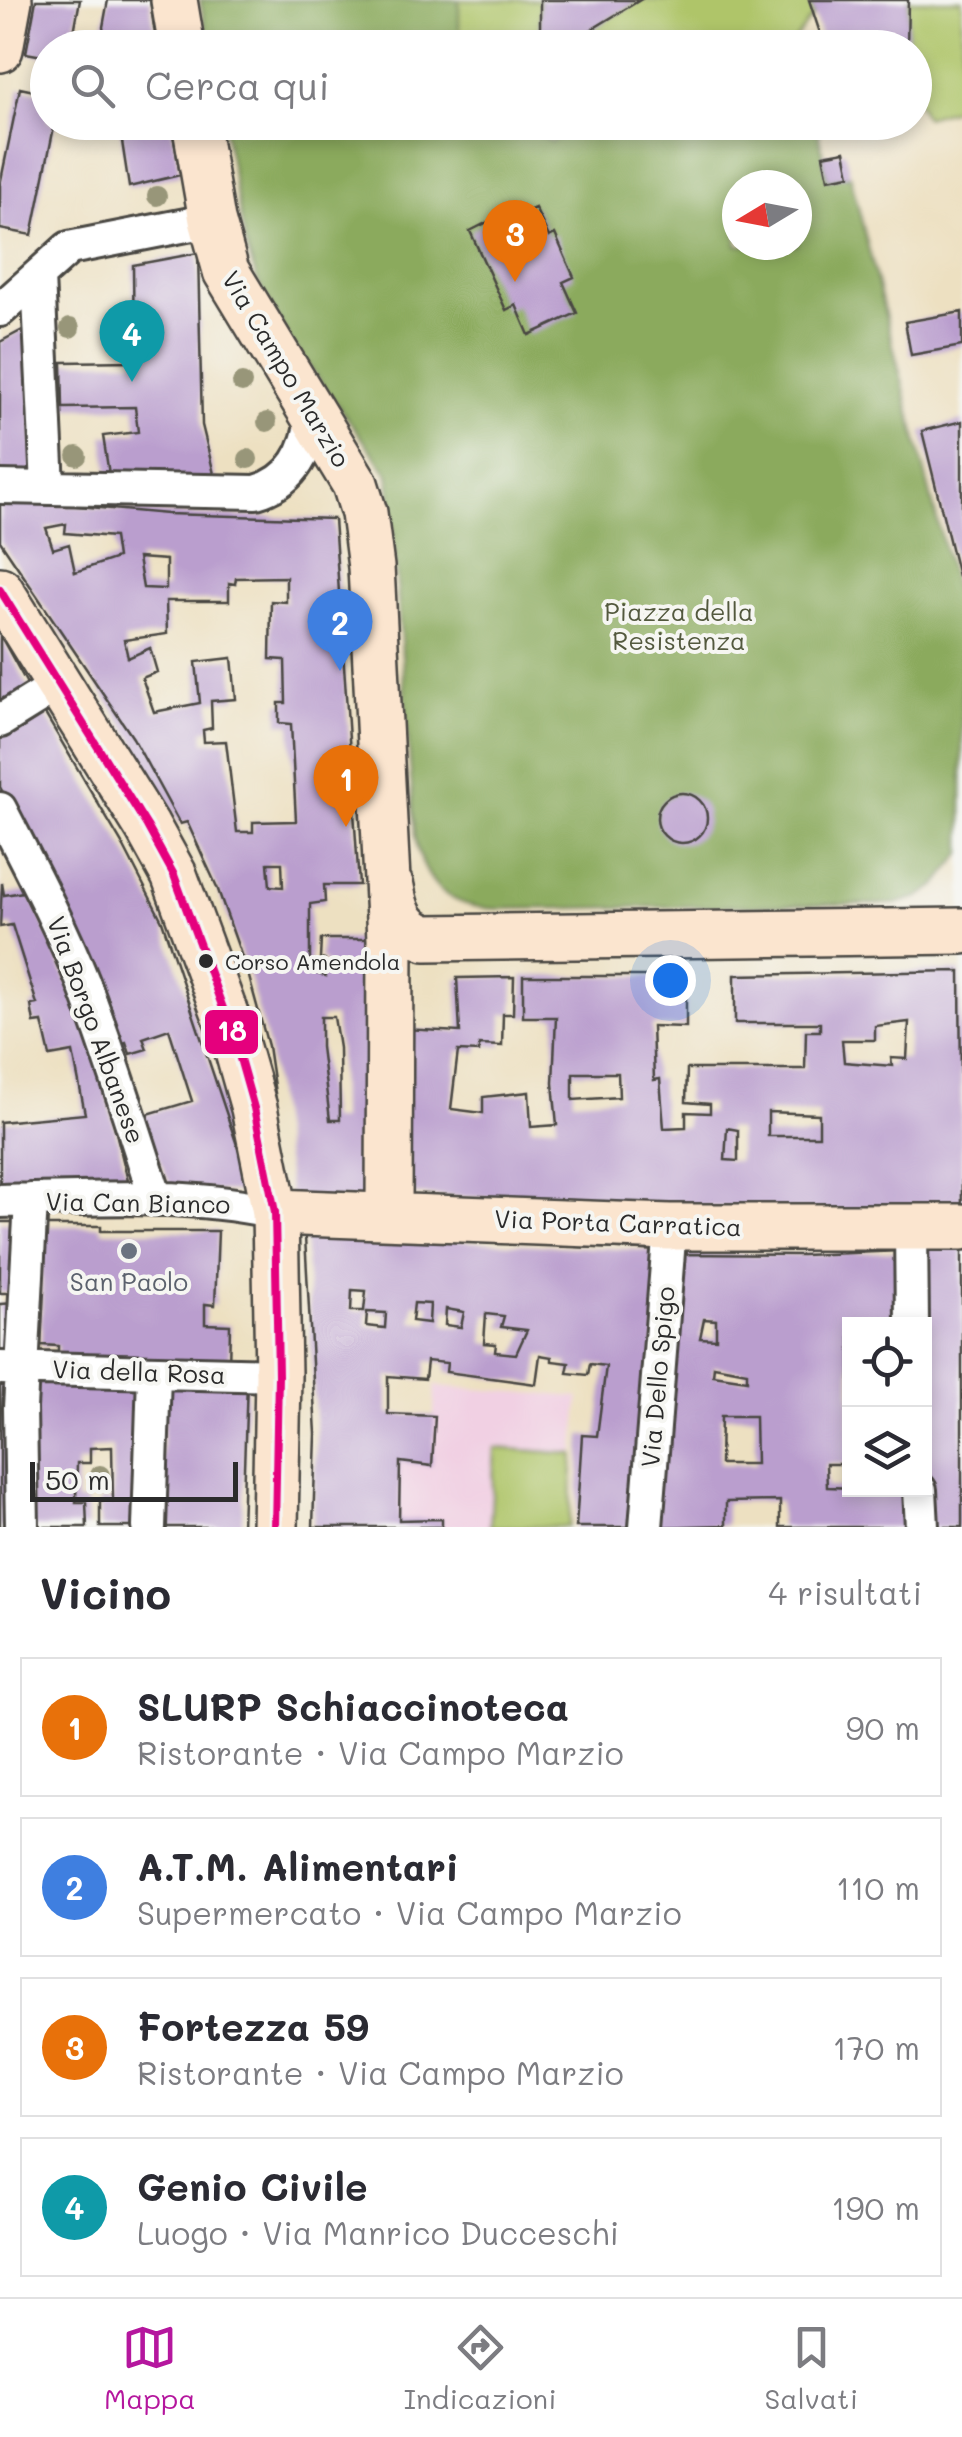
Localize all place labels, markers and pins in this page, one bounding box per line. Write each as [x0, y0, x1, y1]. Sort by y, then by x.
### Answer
pin: 3 [482, 200, 548, 282]
pin: 4 [100, 300, 164, 382]
pin: 2 [308, 588, 372, 671]
pin: 1 [314, 744, 378, 827]
place label: Corso Amendola [225, 947, 400, 976]
marker: Corso Amendola [196, 951, 216, 971]
marker: San Paolo [118, 1240, 140, 1262]
place label: San Paolo [70, 1265, 188, 1297]

